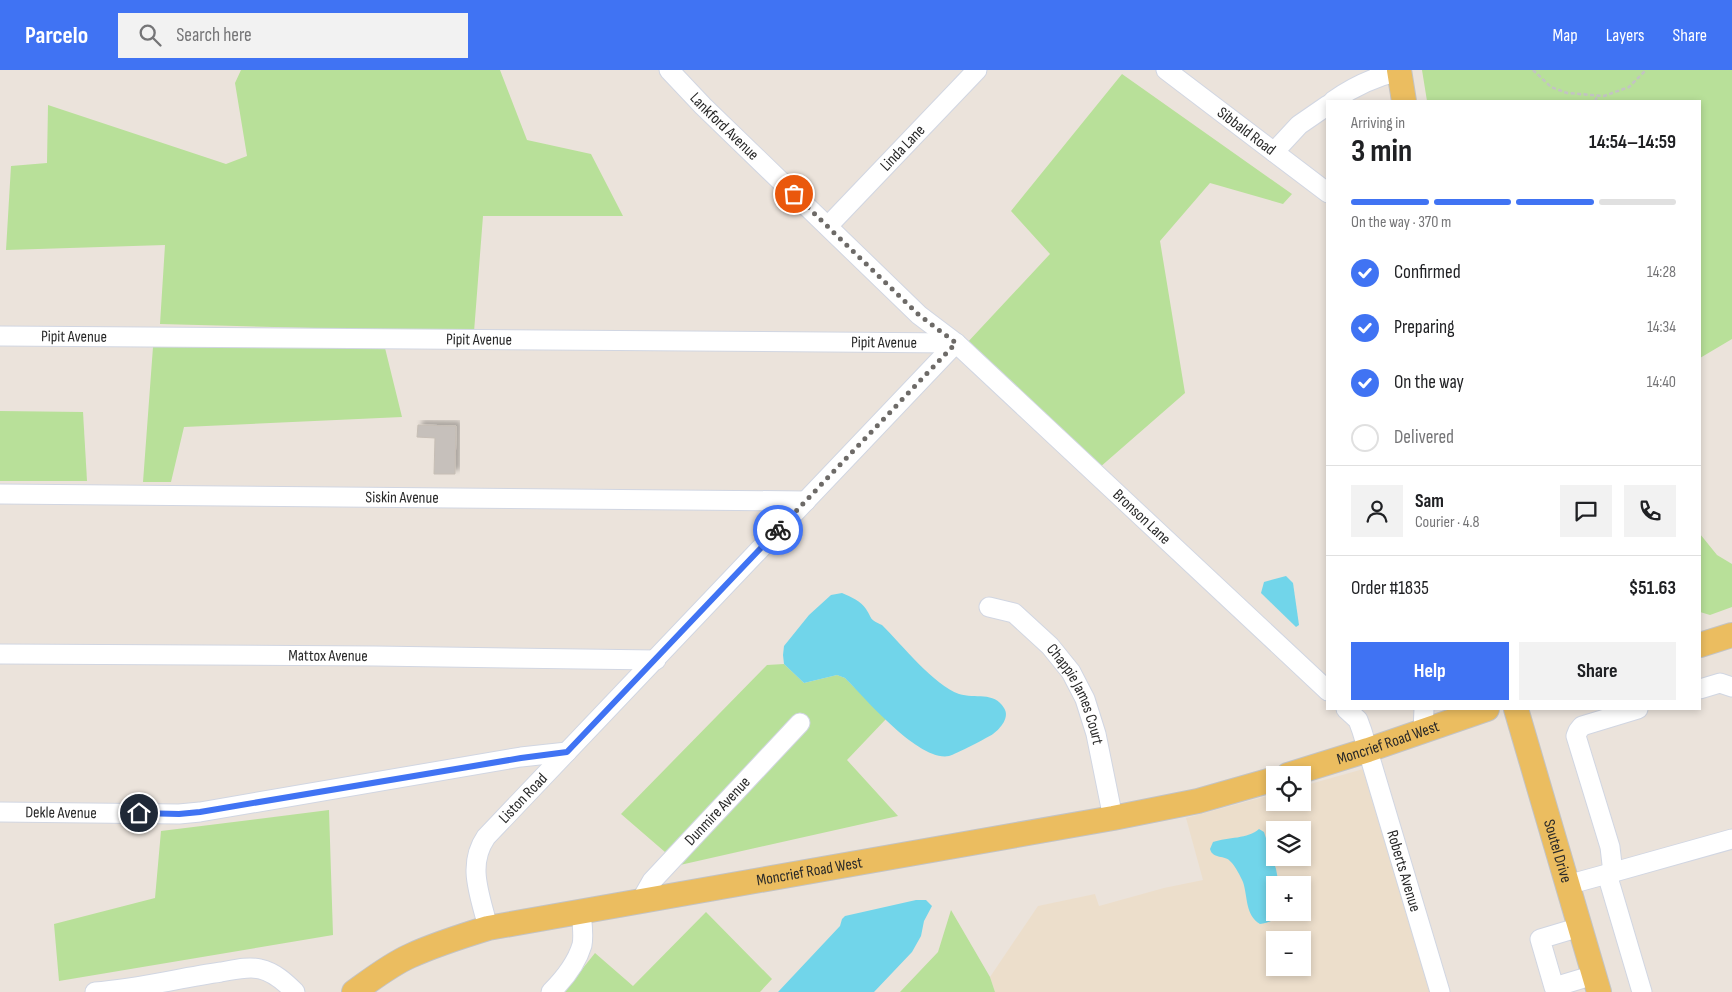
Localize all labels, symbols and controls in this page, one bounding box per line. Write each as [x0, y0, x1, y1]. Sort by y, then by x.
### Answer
search box [118, 13, 468, 58]
text: Parcelo [25, 21, 88, 50]
icon: search [136, 21, 164, 49]
text: Search here [176, 24, 252, 47]
text: Map [1553, 25, 1578, 46]
text: Layers [1606, 25, 1645, 46]
text: Share [1673, 25, 1707, 46]
street label: Lankford Avenue [686, 89, 763, 164]
street label: Sibbald Road [1214, 103, 1279, 159]
text: Arriving in [1351, 114, 1405, 133]
street label: Linda Lane [876, 121, 929, 175]
text: 14:54–14:59 [1589, 131, 1676, 154]
text: 3 min [1351, 132, 1412, 171]
pin [773, 173, 815, 215]
icon: bag [780, 180, 808, 208]
text: On the way · 370 m [1351, 213, 1451, 232]
icon: check [1351, 259, 1379, 287]
text: Confirmed [1394, 261, 1461, 284]
text: 14:28 [1647, 263, 1676, 282]
icon: check [1351, 314, 1379, 342]
text: Preparing [1394, 316, 1455, 339]
text: 14:34 [1647, 318, 1676, 337]
street label: Pipit Avenue [41, 327, 107, 346]
street label: Pipit Avenue [446, 330, 512, 349]
street label: Pipit Avenue [851, 333, 917, 352]
icon: check [1351, 369, 1379, 397]
text: On the way [1394, 371, 1464, 394]
text: 14:40 [1647, 373, 1676, 392]
text: Delivered [1394, 426, 1454, 449]
street label: Bronson Lane [1109, 485, 1175, 548]
button: person [1351, 485, 1403, 537]
button: chat [1560, 485, 1612, 537]
button: phone [1624, 485, 1676, 537]
street label: Siskin Avenue [365, 488, 439, 507]
text: Sam [1415, 490, 1444, 513]
courier [753, 505, 803, 555]
text: Courier · 4.8 [1415, 513, 1479, 532]
icon: bike [764, 516, 792, 544]
text: Order #1835 [1351, 577, 1429, 600]
text: $51.63 [1629, 577, 1676, 600]
street label: Chappie James Court [1043, 640, 1107, 746]
button: Help [1351, 642, 1509, 700]
button: Share [1519, 642, 1676, 700]
street label: Mattox Avenue [288, 646, 368, 665]
street label: Moncrief Road West [1334, 717, 1442, 769]
map controls [1266, 766, 1311, 976]
button: locate [1266, 766, 1311, 811]
street label: Liston Road [495, 769, 551, 827]
street label: Dunmire Avenue [681, 773, 754, 849]
pin [118, 792, 160, 834]
icon: home [125, 799, 153, 827]
street label: Dekle Avenue [25, 803, 97, 823]
street label: Soutel Drive [1539, 817, 1576, 885]
button: layers [1266, 821, 1311, 866]
street label: Roberts Avenue [1383, 828, 1425, 914]
street label: Moncrief Road West [755, 853, 864, 890]
button: + [1266, 876, 1311, 921]
button: − [1266, 931, 1311, 976]

